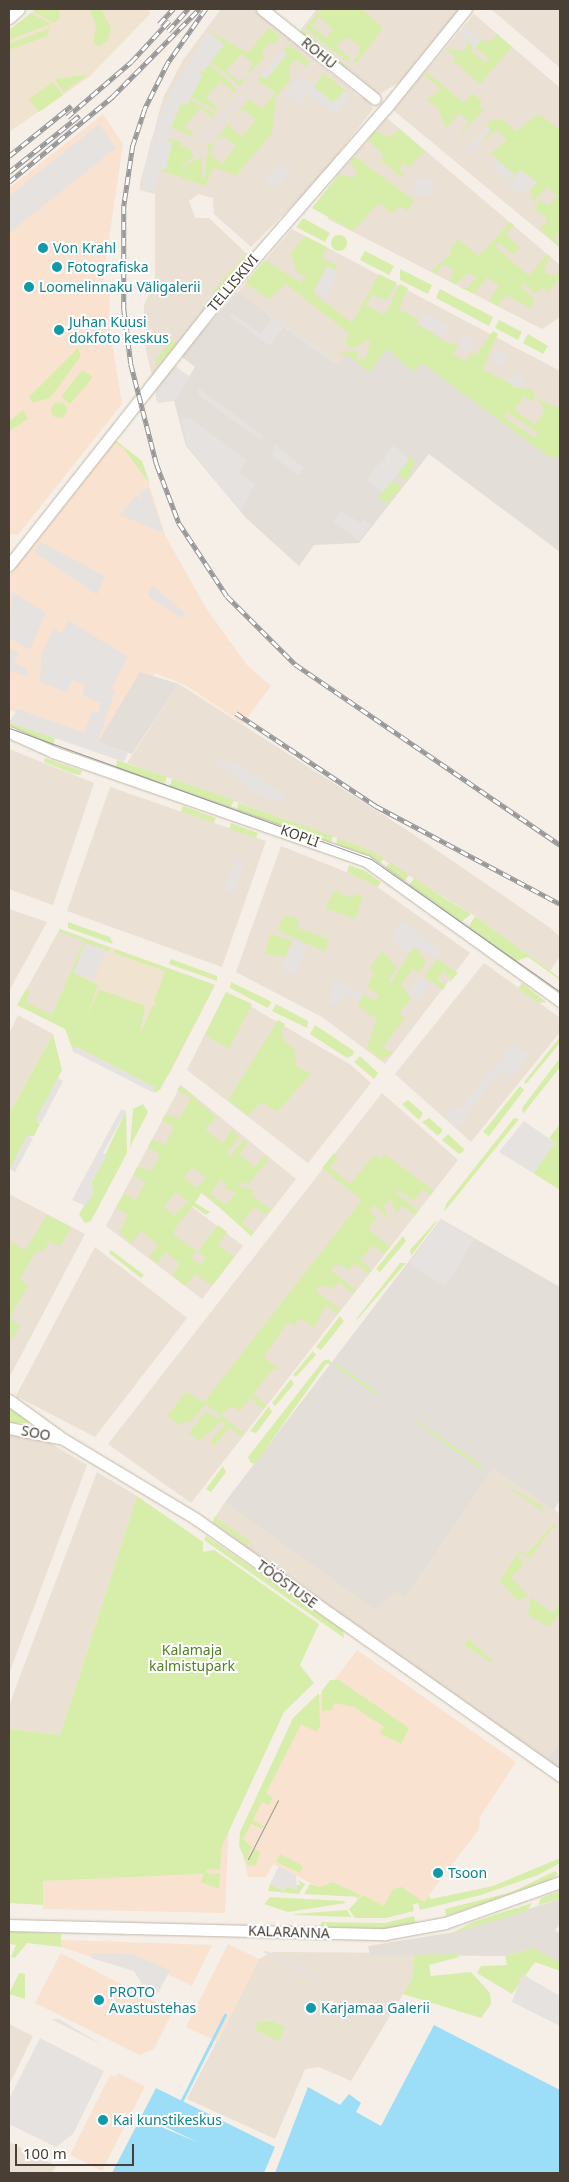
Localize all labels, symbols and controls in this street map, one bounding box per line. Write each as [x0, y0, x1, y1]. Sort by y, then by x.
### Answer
street label: ROHU [298, 34, 340, 72]
place label: Von Krahl [53, 240, 116, 256]
marker: Von Krahl [37, 242, 49, 254]
street label: TELLISKIVI [204, 251, 262, 315]
place label: Fotografiska [67, 259, 149, 275]
marker: Fotografiska [51, 261, 63, 273]
place label: Loomelinnaku Väligalerii [39, 279, 201, 295]
marker: Loomelinnaku Väligalerii [23, 281, 35, 293]
place label: Juhan Kuusi dokfoto keskus [69, 314, 169, 347]
marker: Juhan Kuusi dokfoto keskus [53, 324, 65, 336]
street label: KOPLI [278, 821, 322, 851]
street label: SOO [20, 1422, 52, 1444]
street label: TÖÖSTUSE [254, 1556, 320, 1612]
park label: Kalamaja kalmistupark [149, 1642, 235, 1674]
place label: Tsoon [448, 1865, 487, 1881]
marker: Tsoon [432, 1867, 444, 1879]
street label: KALARANNA [248, 1922, 330, 1942]
place label: PROTO Avastustehas [109, 1984, 196, 2016]
marker: PROTO Avastustehas [93, 1994, 105, 2006]
place label: Karjamaa Galerii [321, 2000, 430, 2016]
marker: Karjamaa Galerii [305, 2002, 317, 2014]
place label: Kai kunstikeskus [113, 2112, 222, 2128]
marker: Kai kunstikeskus [97, 2114, 109, 2126]
scale bar [18, 2134, 136, 2166]
text: 100 m [23, 2143, 67, 2163]

